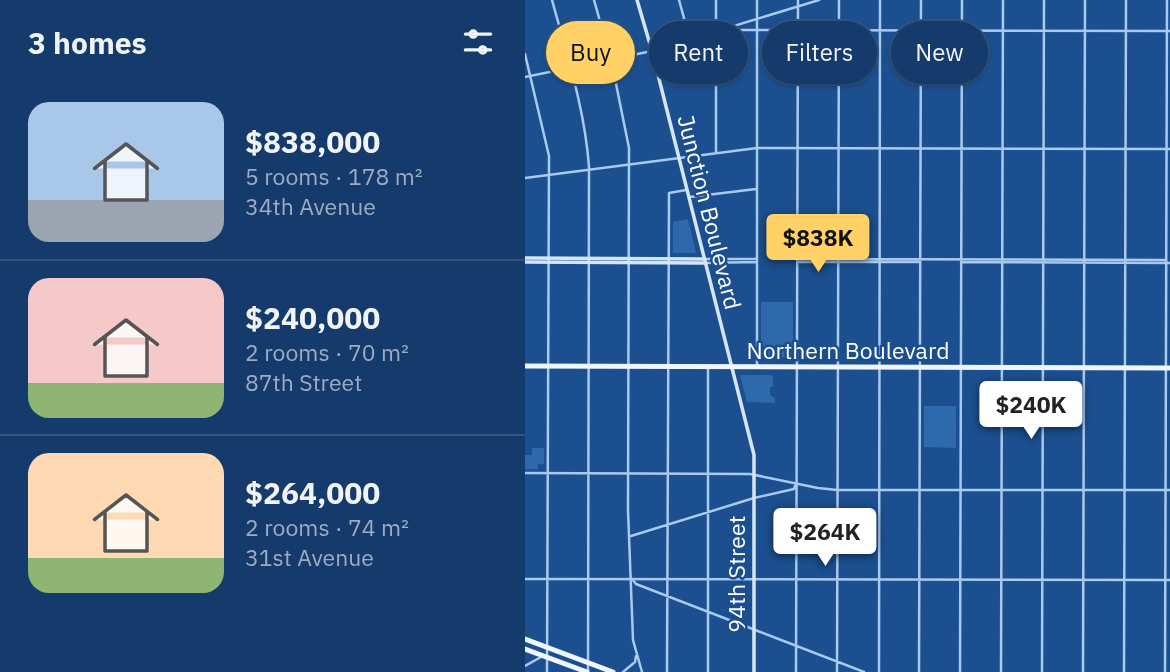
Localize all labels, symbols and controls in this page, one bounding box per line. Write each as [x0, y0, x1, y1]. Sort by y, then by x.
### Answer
chip: Buy [546, 21, 635, 84]
chip: Rent [649, 21, 748, 84]
chip: Filters [762, 21, 877, 84]
chip: New [891, 21, 988, 84]
text: 3 homes [28, 23, 147, 62]
icon: filters [459, 23, 497, 61]
street label: Junction Boulevard [671, 112, 749, 312]
text: $838,000 [245, 122, 380, 161]
icon: home [84, 130, 168, 214]
text: 5 rooms · 178 m² [245, 161, 423, 191]
text: 34th Avenue [245, 191, 376, 221]
pin: $838K [769, 215, 867, 274]
text: $838K [782, 222, 854, 252]
text: $240,000 [245, 298, 380, 337]
icon: home [84, 306, 168, 390]
street label: Northern Boulevard [746, 335, 950, 365]
text: 2 rooms · 70 m² [245, 337, 409, 367]
text: 87th Street [245, 367, 362, 397]
pin: $240K [982, 382, 1080, 441]
text: $240K [995, 389, 1067, 419]
text: $264,000 [245, 473, 380, 512]
icon: home [84, 481, 168, 565]
pin: $264K [776, 508, 874, 568]
text: 2 rooms · 74 m² [245, 512, 409, 542]
street label: 94th Street [721, 515, 751, 633]
text: $264K [789, 516, 861, 546]
text: 31st Avenue [245, 542, 374, 572]

